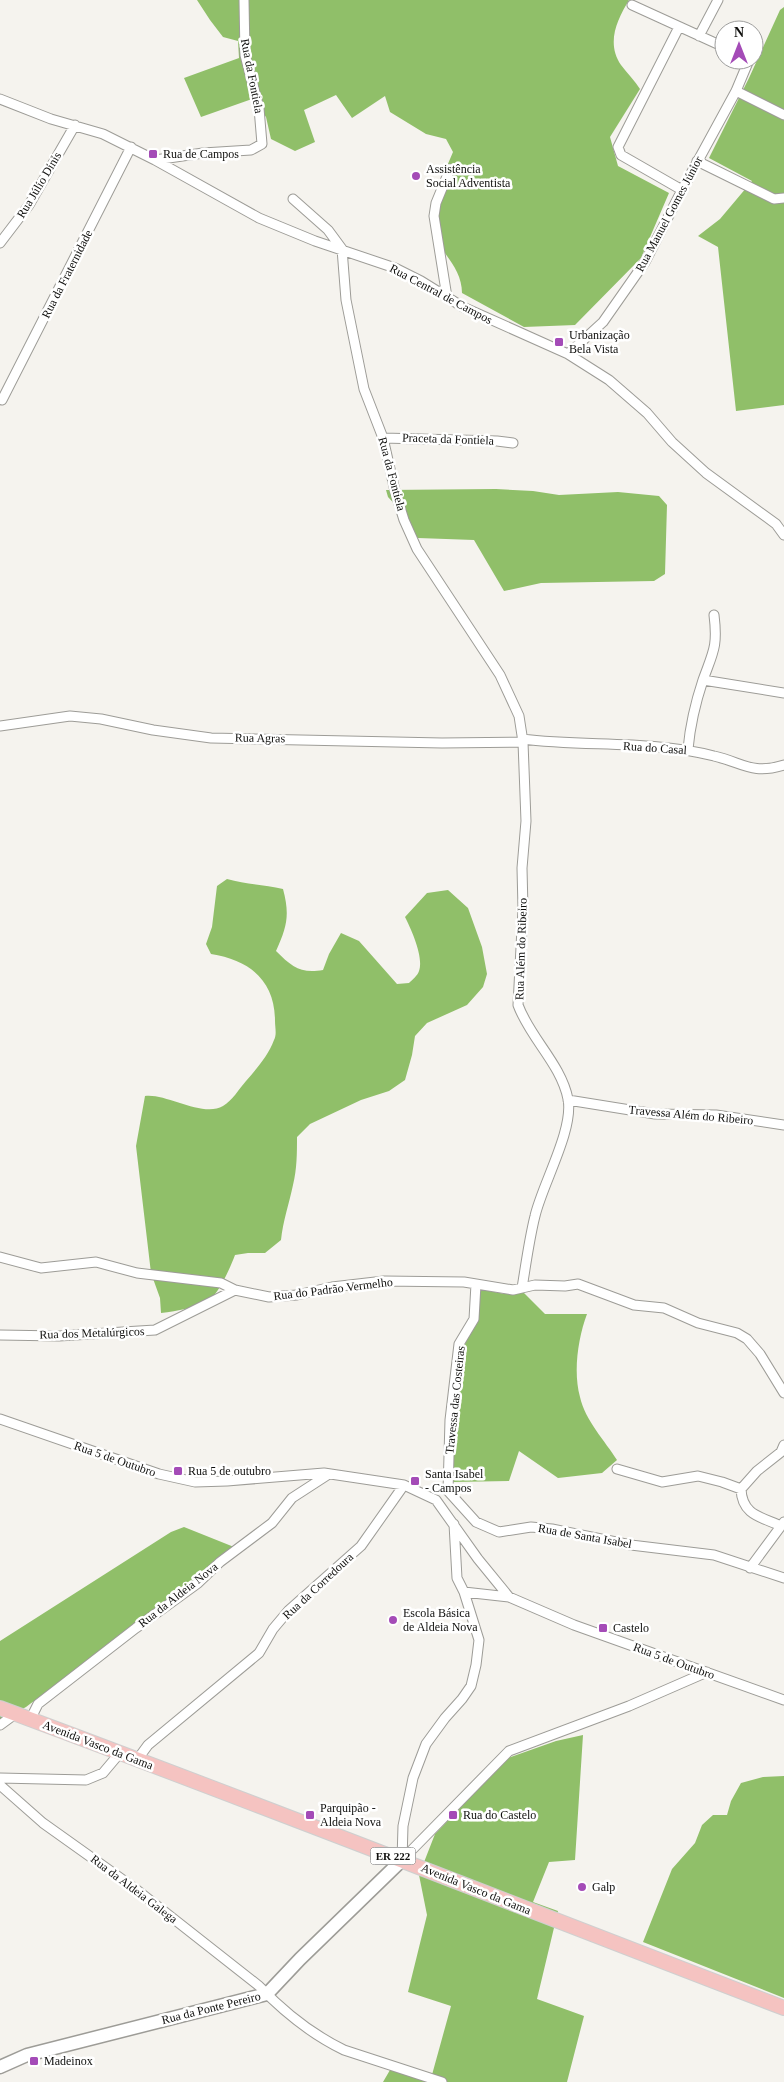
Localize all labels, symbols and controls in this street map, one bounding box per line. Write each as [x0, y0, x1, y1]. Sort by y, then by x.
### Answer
north arrow [714, 20, 764, 70]
text: N [734, 25, 744, 40]
street label: Rua da Fontiela [238, 37, 266, 115]
place label: Rua de Campos [163, 147, 239, 161]
marker: Rua de Campos [147, 148, 159, 160]
street label: Rua Júlio Dinis [14, 149, 64, 221]
street label: Rua Manuel Gomes Júnior [633, 154, 705, 274]
place label: Assistência Social Adventista [426, 162, 511, 190]
marker: Assistência Social Adventista [410, 170, 422, 182]
street label: Rua da Fraternidade [39, 227, 95, 321]
street label: Rua Central de Campos [387, 261, 495, 327]
place label: Urbanização Bela Vista [569, 328, 630, 356]
marker: Urbanização Bela Vista [553, 336, 565, 348]
street label: Praceta da Fontiela [402, 430, 495, 448]
street label: Rua da Fontiela [375, 435, 409, 513]
street label: Rua Agras [235, 731, 286, 745]
street label: Rua do Casal [623, 739, 688, 757]
street label: Rua Além do Ribeiro [512, 898, 530, 1000]
street label: Travessa Além do Ribeiro [628, 1103, 754, 1127]
street label: Rua do Padrão Vermelho [273, 1275, 393, 1303]
street label: Rua dos Metalúrgicos [39, 1324, 145, 1342]
street label: Travessa das Costeiras [442, 1345, 468, 1455]
street label: Rua 5 de Outubro [72, 1438, 158, 1480]
place label: Rua 5 de outubro [188, 1464, 271, 1478]
marker: Rua 5 de outubro [172, 1465, 184, 1477]
place label: Santa Isabel - Campos [425, 1467, 484, 1495]
marker: Santa Isabel - Campos [409, 1475, 421, 1487]
street label: Rua de Santa Isabel [537, 1521, 634, 1551]
street label: Rua da Corredoura [280, 1549, 357, 1622]
street label: Rua da Aldeia Nova [135, 1559, 221, 1630]
place label: Escola Básica de Aldeia Nova [403, 1606, 478, 1634]
marker: Escola Básica de Aldeia Nova [387, 1614, 399, 1626]
place label: Castelo [613, 1621, 649, 1635]
marker: Castelo [597, 1622, 609, 1634]
street label: Rua 5 de Outubro [631, 1640, 717, 1682]
street label: Avenida Vasco da Gama [41, 1717, 156, 1773]
place label: Parquipão - Aldeia Nova [320, 1801, 382, 1829]
place label: Rua do Castelo [463, 1808, 536, 1822]
marker: Parquipão - Aldeia Nova [304, 1809, 316, 1821]
marker: Rua do Castelo [447, 1809, 459, 1821]
road number: ER 222 [370, 1848, 416, 1864]
street label: Rua da Aldeia Galega [88, 1852, 181, 1927]
street label: Avenida Vasco da Gama [419, 1861, 534, 1918]
place label: Galp [592, 1880, 615, 1894]
marker: Galp [576, 1881, 588, 1893]
street label: Rua da Ponte Pereiro [160, 1989, 262, 2027]
place label: Madeinox [44, 2054, 93, 2068]
marker: Madeinox [28, 2055, 40, 2067]

